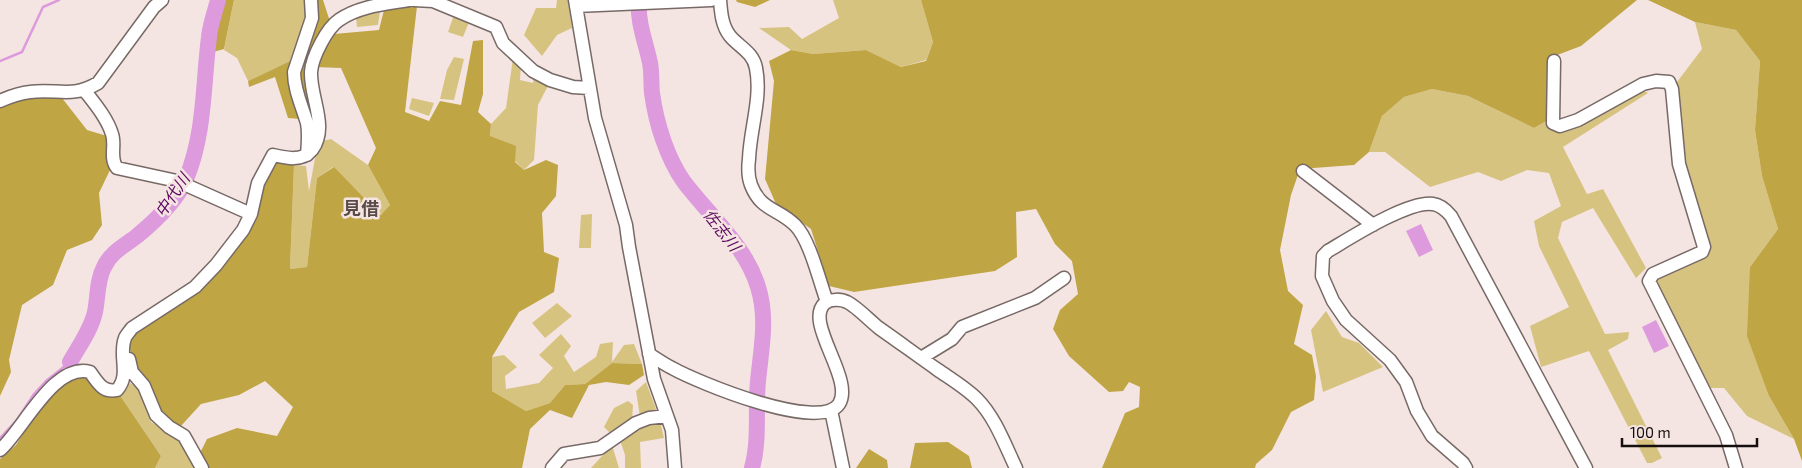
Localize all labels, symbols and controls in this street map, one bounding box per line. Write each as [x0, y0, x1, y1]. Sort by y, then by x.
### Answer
water label: 中代川 [150, 168, 194, 220]
district label: 見借 [343, 197, 379, 219]
water label: 佐志川 [700, 205, 746, 256]
scale bar [1622, 416, 1757, 448]
text: 100 m [1630, 423, 1671, 441]

